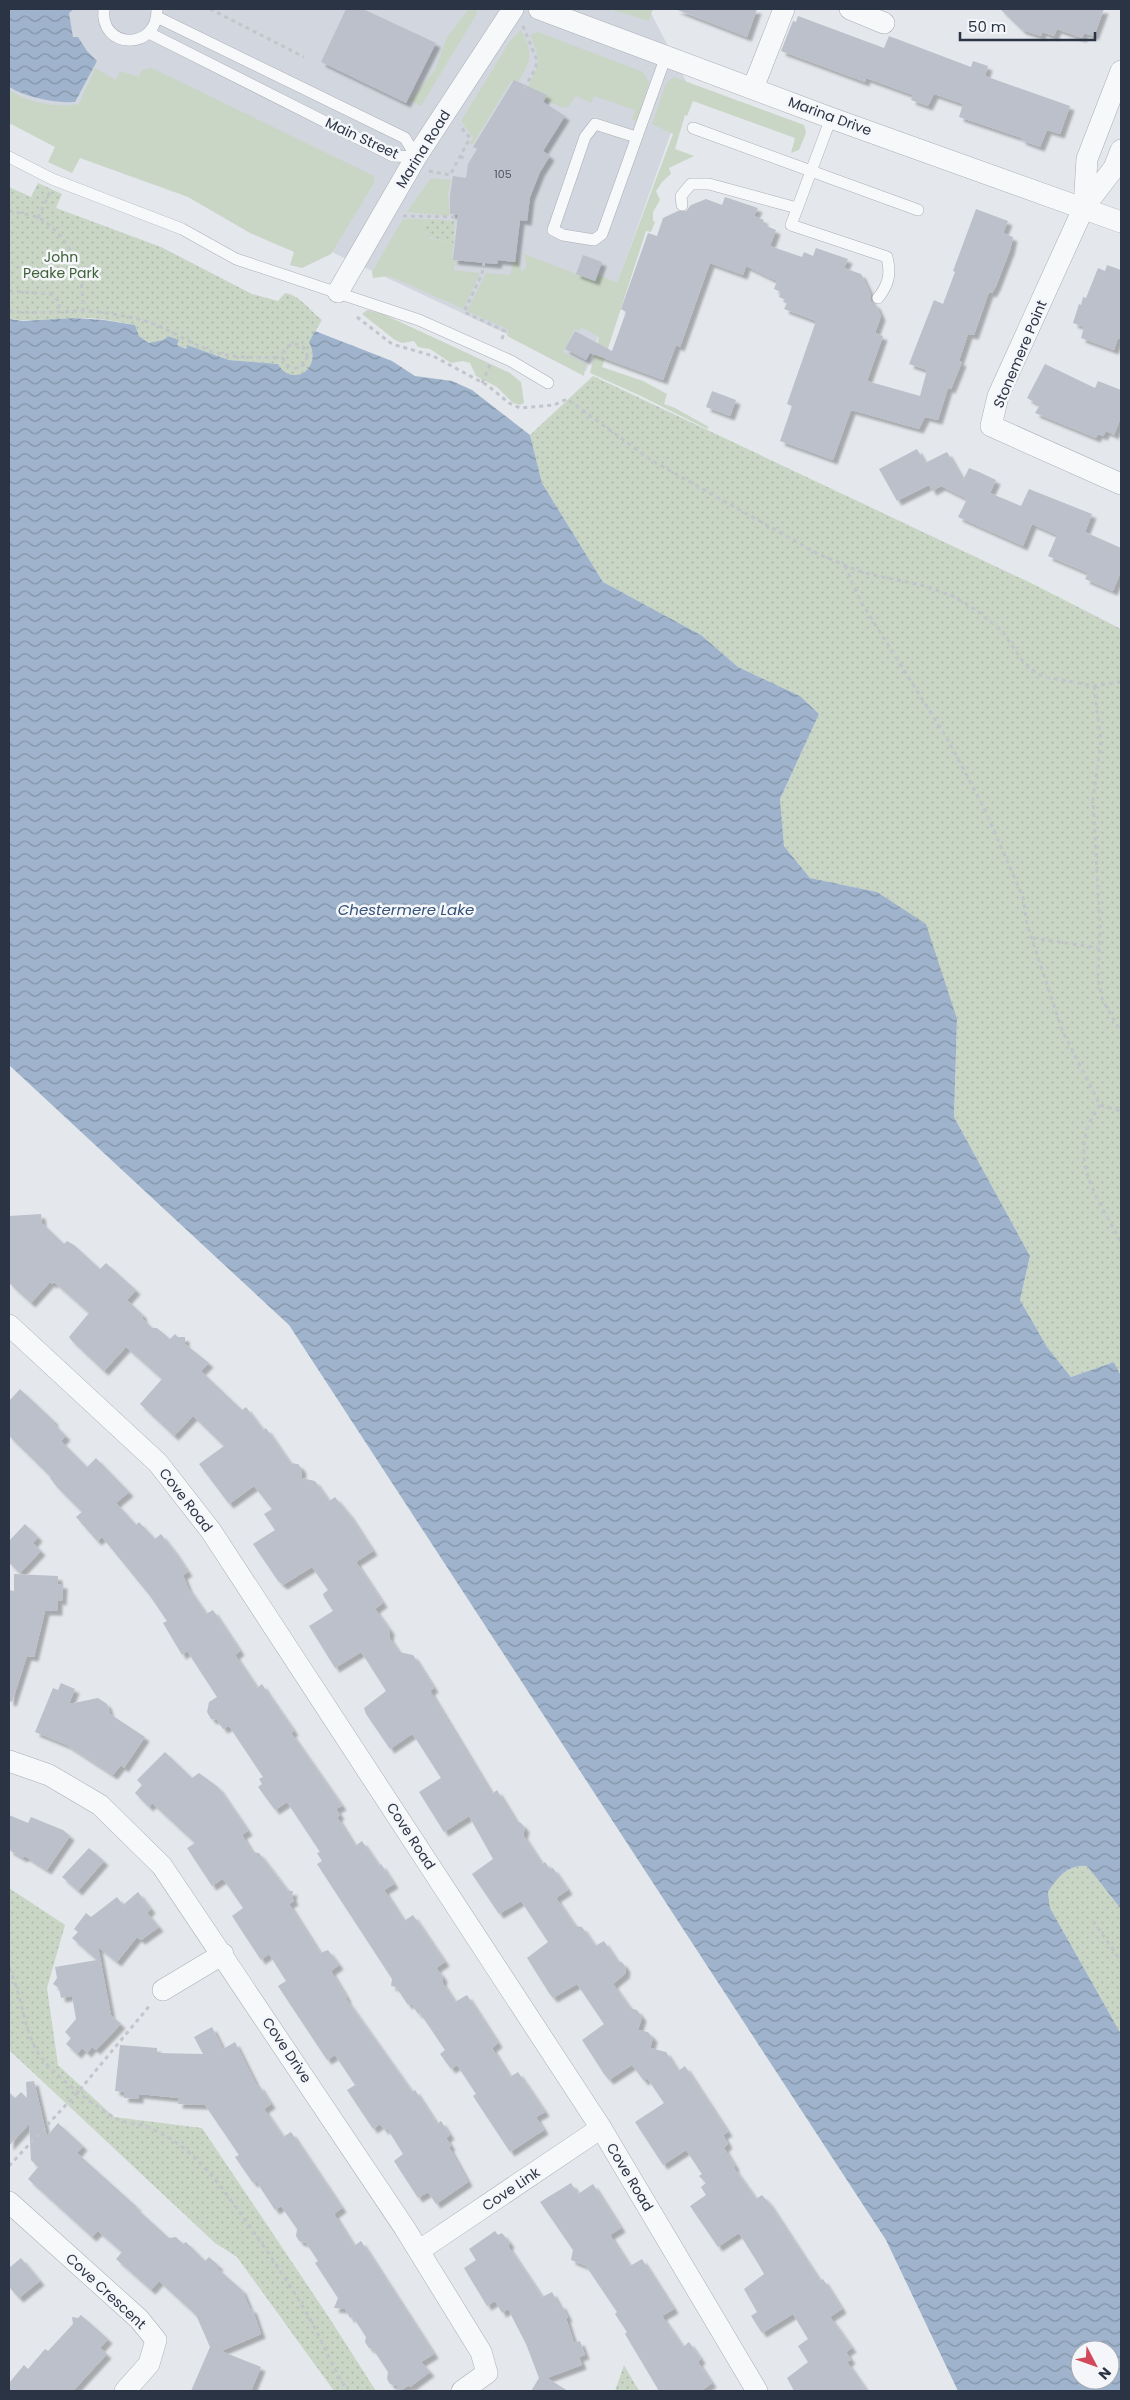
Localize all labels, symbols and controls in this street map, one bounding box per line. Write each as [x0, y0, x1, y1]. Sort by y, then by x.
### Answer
scale bar [960, 10, 1095, 42]
text: 50 m [968, 16, 1006, 37]
street label: Marina Drive [785, 92, 875, 140]
street label: Marina Road [391, 106, 455, 192]
street label: Main Street [322, 112, 402, 164]
house number: 105 [494, 166, 512, 182]
park label: John Peake Park [23, 247, 100, 283]
street label: Stonemere Point [988, 297, 1052, 411]
water label: Chestermere Lake [338, 899, 474, 920]
street label: Cove Road [155, 1464, 217, 1536]
street label: Cove Road [382, 1798, 440, 1874]
street label: Cove Drive [258, 2013, 316, 2087]
street label: Cove Road [602, 2139, 658, 2215]
street label: Cove Link [478, 2162, 544, 2216]
street label: Cove Crescent [61, 2248, 151, 2334]
north arrow [1070, 2340, 1120, 2390]
text: N [1094, 2363, 1116, 2384]

